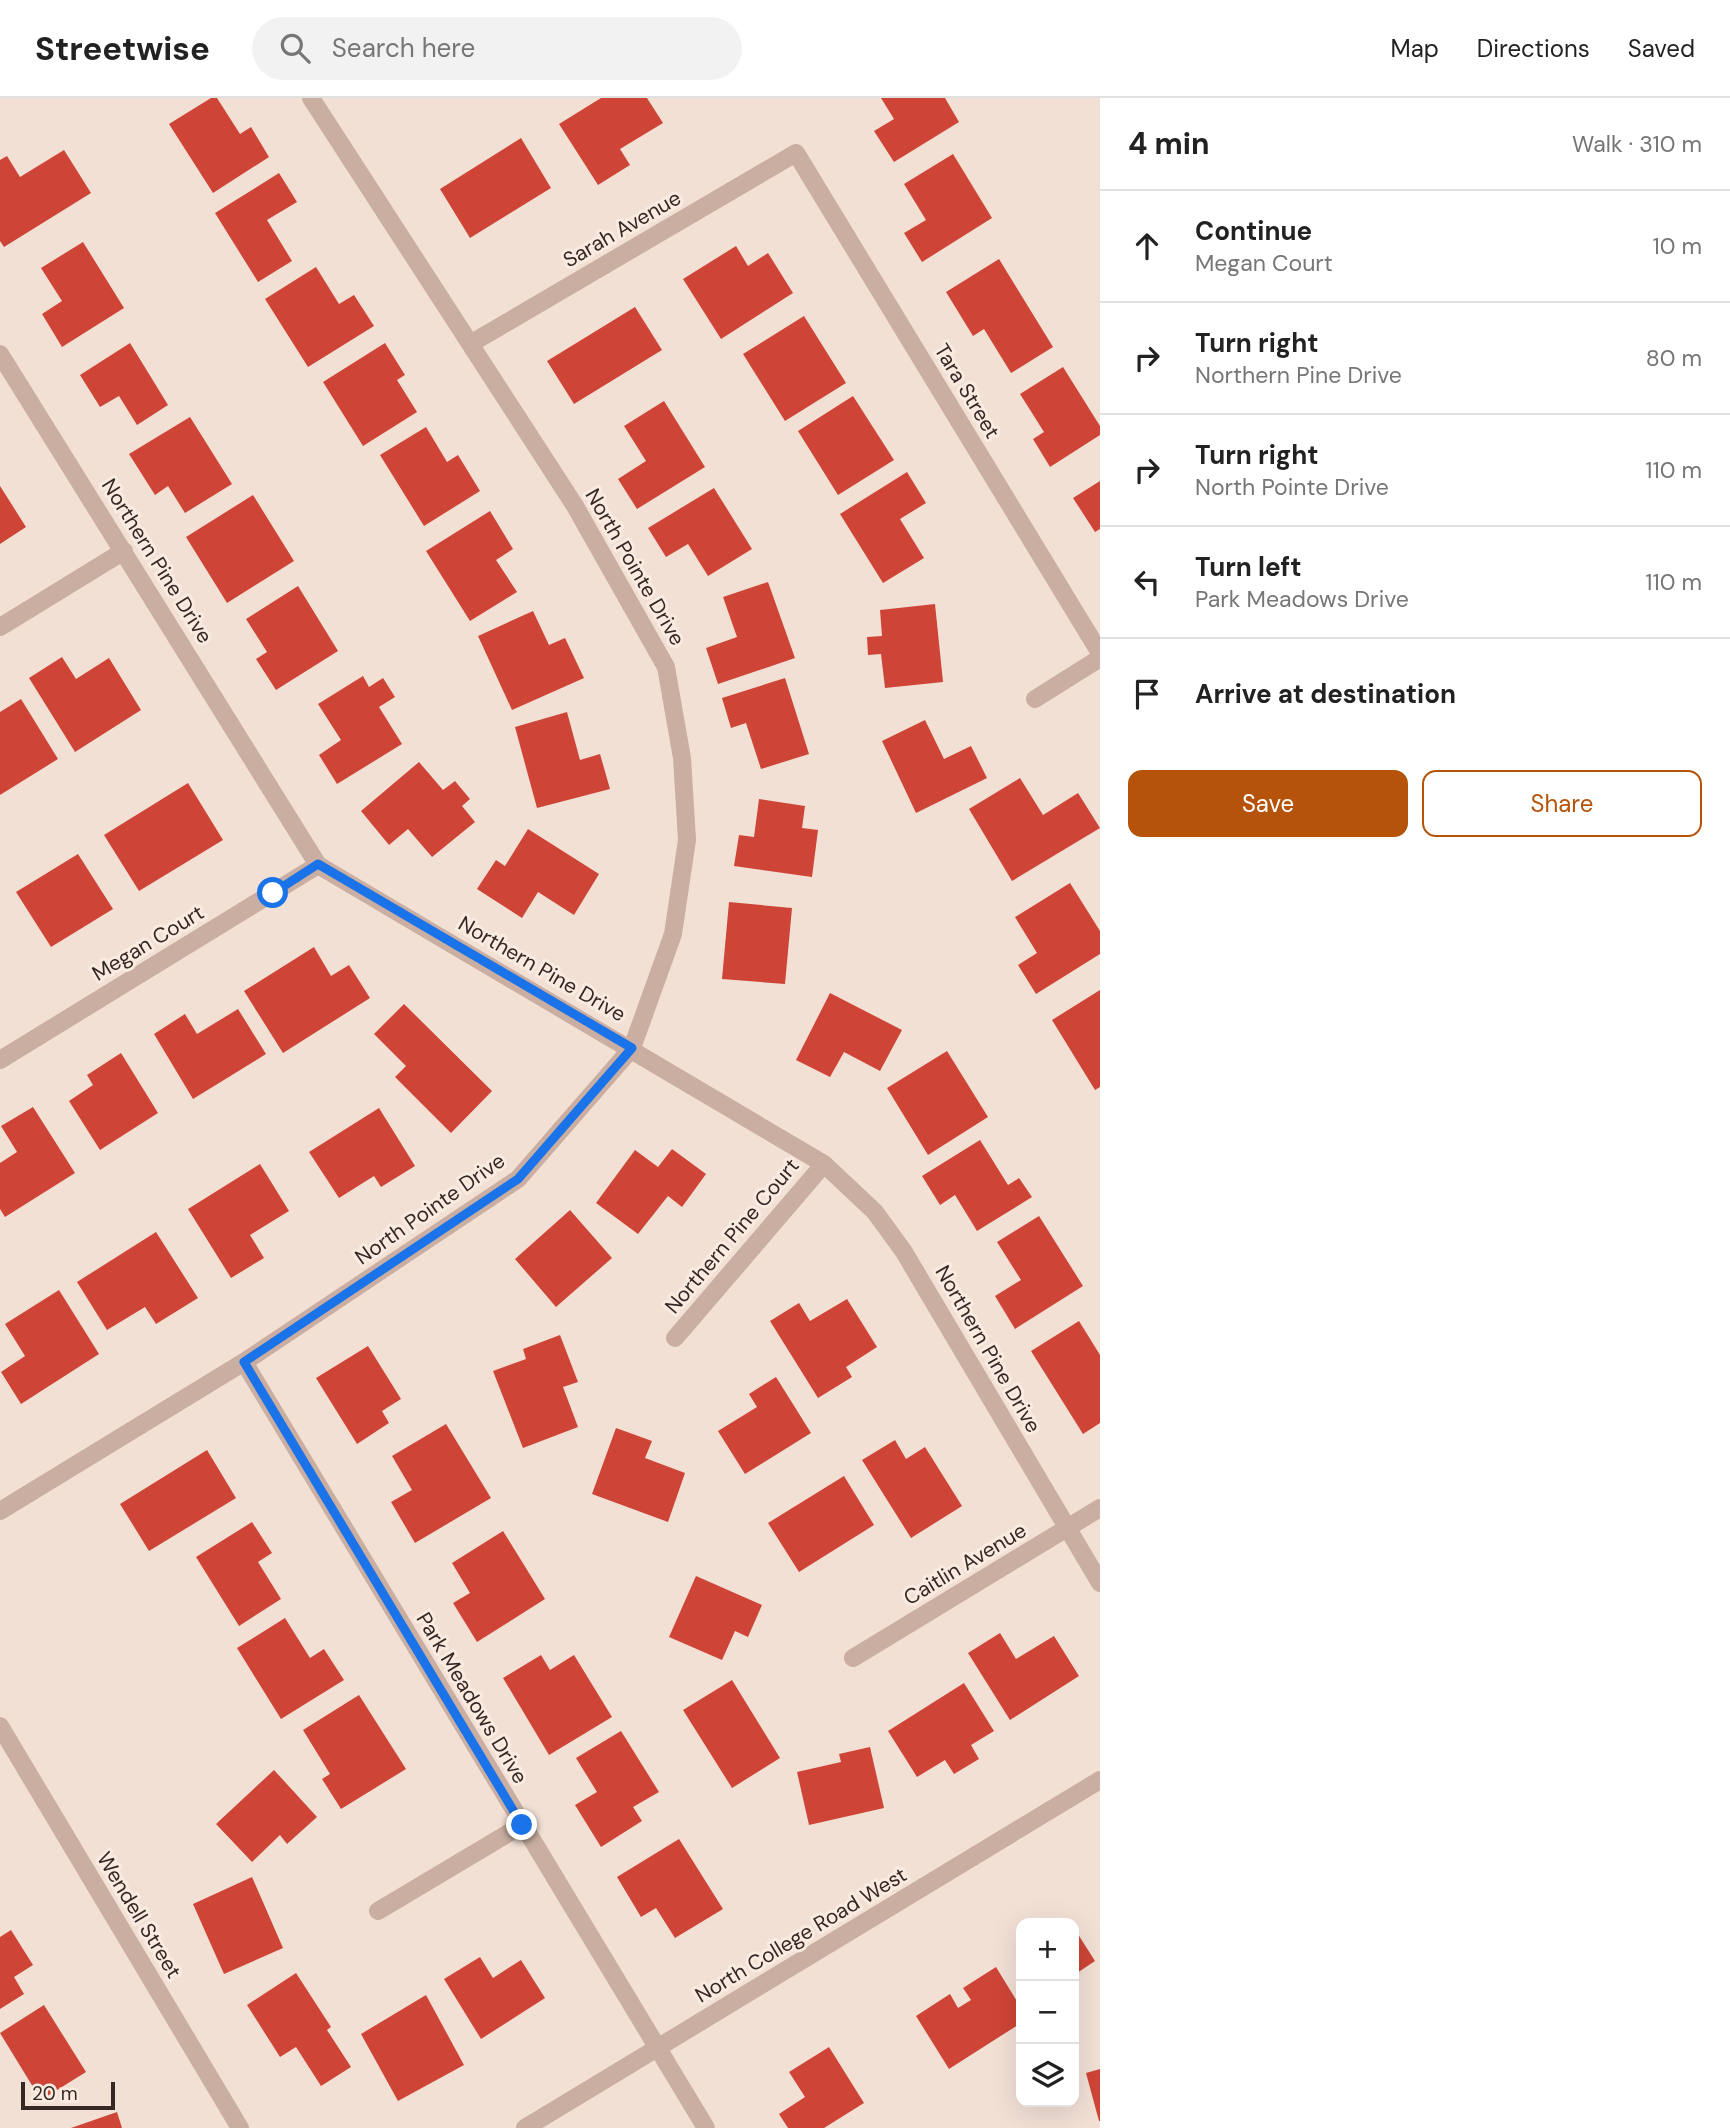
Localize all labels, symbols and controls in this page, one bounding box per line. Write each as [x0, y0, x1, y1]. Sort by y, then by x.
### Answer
search box [252, 17, 742, 80]
text: Streetwise [35, 27, 210, 70]
icon: search [276, 29, 314, 67]
text: Search here [332, 31, 475, 65]
text: Map [1391, 33, 1439, 64]
text: Directions [1477, 33, 1590, 64]
text: Saved [1628, 33, 1695, 64]
text: 4 min [1128, 124, 1210, 163]
text: Walk · 310 m [1572, 129, 1702, 159]
street label: Sarah Avenue [558, 184, 686, 274]
text: Continue [1195, 214, 1312, 248]
icon: ahead [1128, 227, 1166, 265]
text: 10 m [1652, 231, 1702, 261]
text: Megan Court [1195, 248, 1333, 278]
text: Turn right [1195, 326, 1319, 360]
street label: Tara Street [928, 338, 1006, 444]
icon: right [1128, 339, 1166, 377]
text: 80 m [1646, 343, 1702, 373]
text: Northern Pine Drive [1195, 360, 1402, 390]
text: Turn right [1195, 438, 1319, 472]
icon: right [1128, 451, 1166, 489]
text: 110 m [1645, 455, 1702, 485]
text: North Pointe Drive [1195, 472, 1389, 502]
street label: Northern Pine Drive [95, 473, 219, 649]
street label: North Pointe Drive [579, 483, 691, 651]
text: Turn left [1195, 550, 1302, 584]
icon: left [1128, 563, 1166, 601]
text: 110 m [1645, 567, 1702, 597]
text: Park Meadows Drive [1195, 584, 1409, 614]
icon: arrive [1128, 675, 1166, 713]
text: Arrive at destination [1195, 677, 1456, 711]
button: Save [1128, 770, 1408, 837]
button: Share [1422, 770, 1702, 837]
route start [257, 877, 288, 908]
street label: Megan Court [87, 899, 209, 987]
street label: Northern Pine Drive [453, 910, 631, 1028]
street label: North Pointe Drive [350, 1147, 511, 1271]
street label: Northern Pine Court [659, 1152, 805, 1320]
street label: Northern Pine Drive [929, 1260, 1047, 1438]
street label: Caitlin Avenue [898, 1516, 1032, 1612]
street label: Park Meadows Drive [410, 1607, 534, 1789]
route end [506, 1809, 537, 1840]
street label: Wendell Street [90, 1847, 188, 1983]
street label: North College Road West [690, 1861, 912, 2009]
map controls [1016, 1918, 1079, 2107]
button: + [1016, 1918, 1079, 1981]
button: − [1016, 1981, 1079, 2044]
button: layers [1016, 2044, 1079, 2107]
scale bar [21, 2079, 116, 2111]
text: 20 m [32, 2081, 78, 2106]

